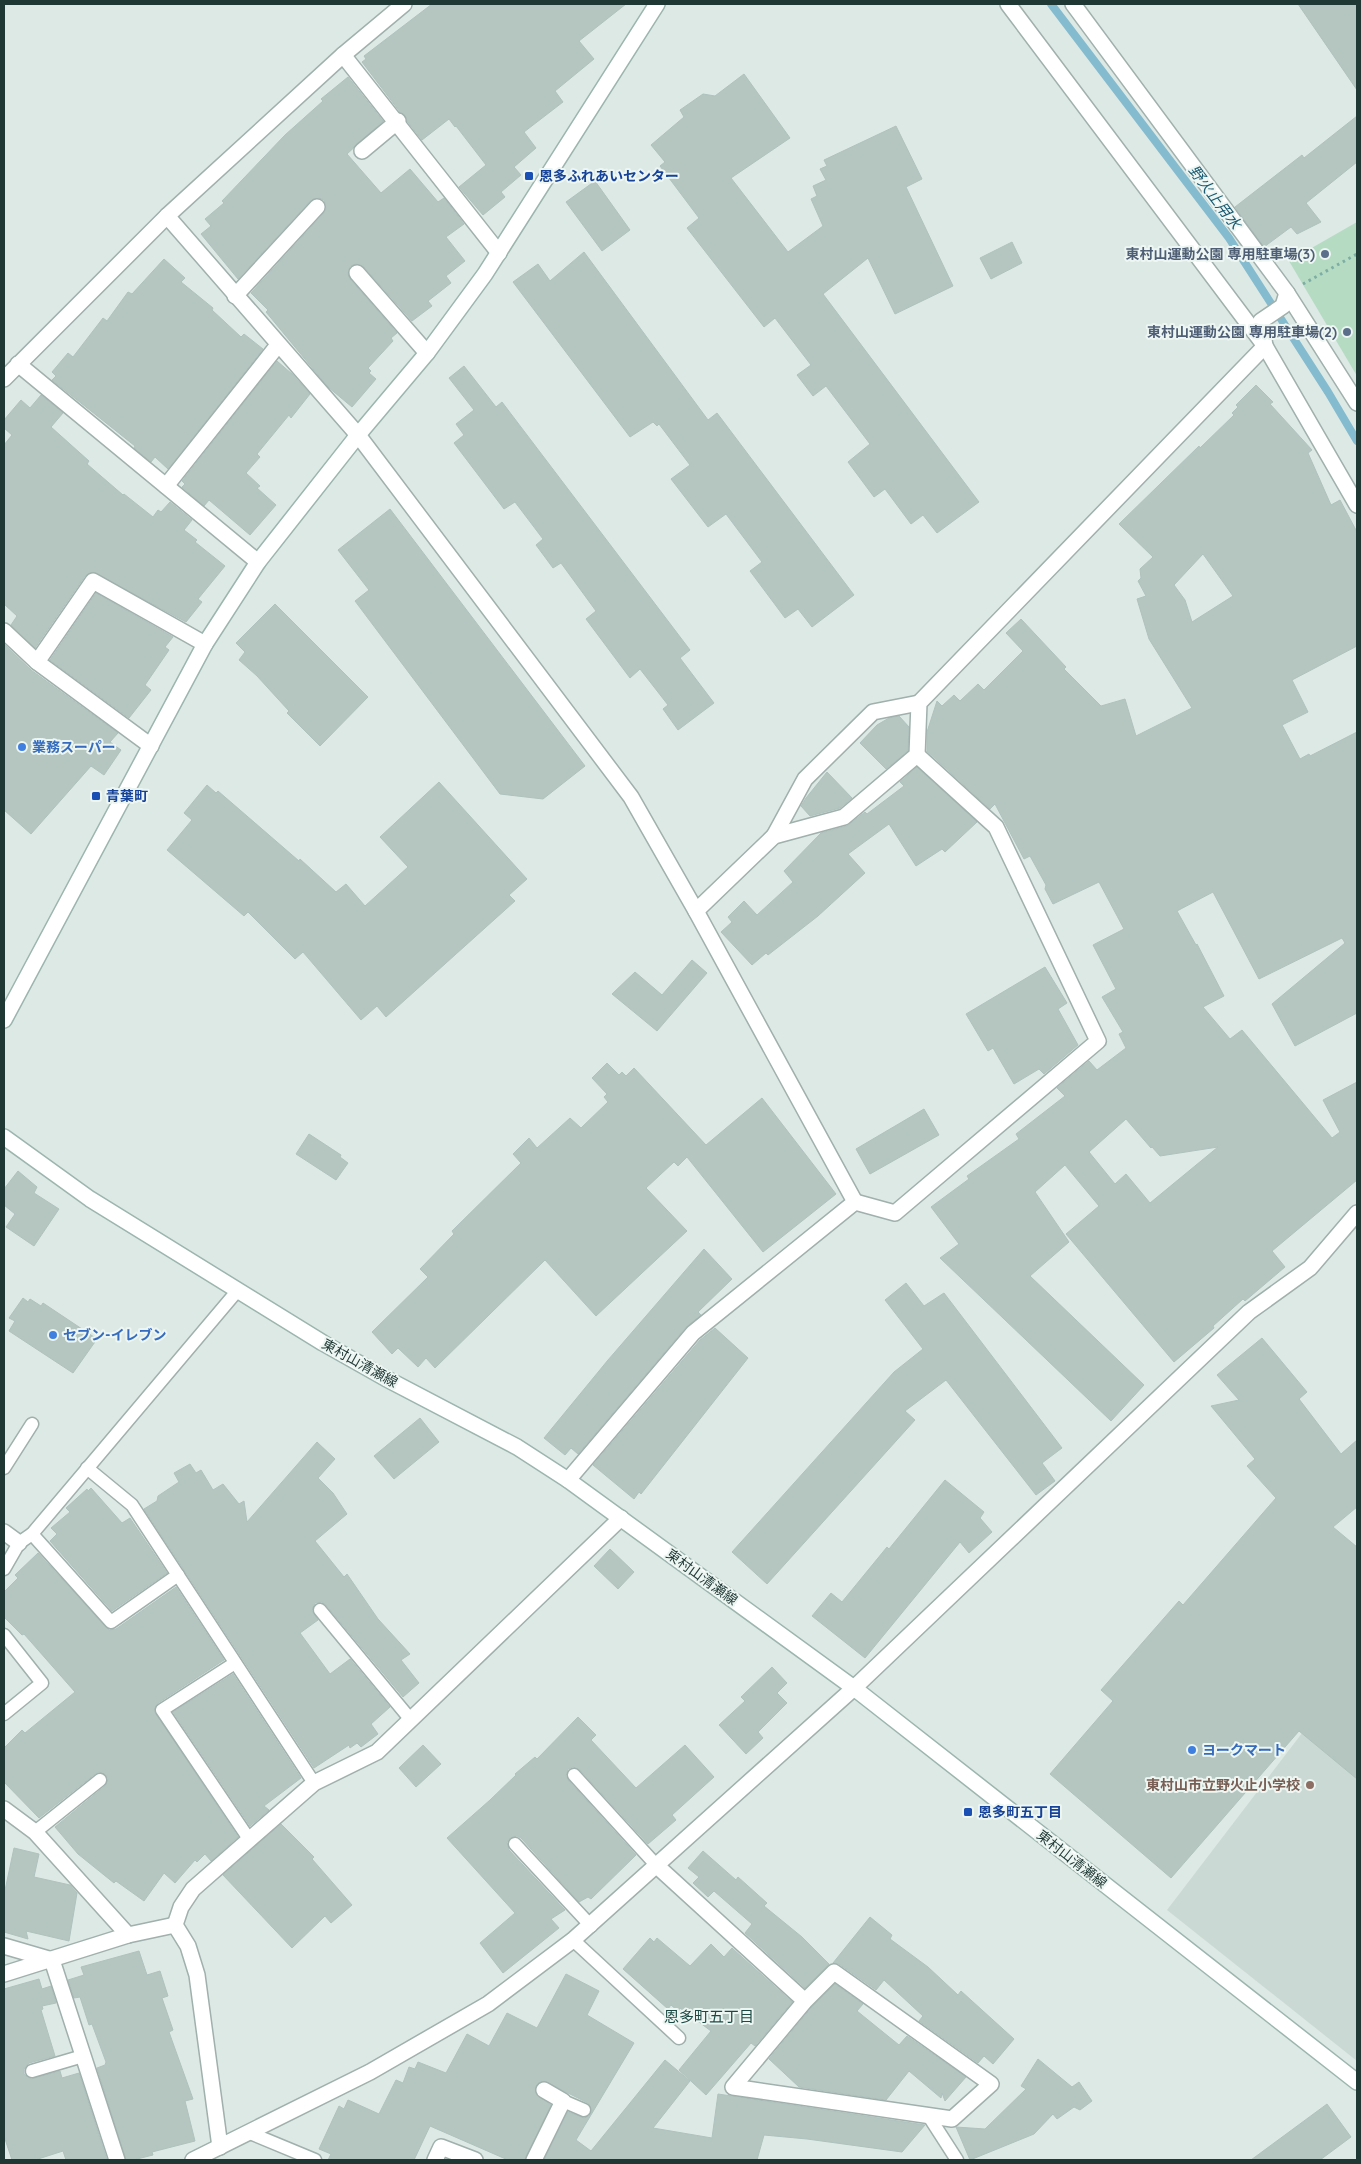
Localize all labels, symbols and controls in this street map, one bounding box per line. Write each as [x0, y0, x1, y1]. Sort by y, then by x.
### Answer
water label: 野火止用水 [1185, 161, 1246, 234]
place label: 恩多ふれあいセンター [539, 167, 679, 185]
marker: 恩多ふれあいセンター [523, 170, 535, 182]
place label: 東村山運動公園 専用駐車場(3) [1126, 245, 1315, 263]
marker: 東村山運動公園 専用駐車場(3) [1319, 248, 1331, 260]
place label: 東村山運動公園 専用駐車場(2) [1147, 323, 1337, 341]
marker: 東村山運動公園 専用駐車場(2) [1341, 326, 1353, 338]
place label: 業務スーパー [32, 738, 116, 756]
marker: 業務スーパー [16, 741, 28, 753]
place label: 青葉町 [106, 787, 148, 805]
marker: 青葉町 [90, 790, 102, 802]
place label: セブン-イレブン [63, 1326, 167, 1344]
marker: セブン-イレブン [47, 1329, 59, 1341]
street label: 東村山清瀬線 [319, 1335, 401, 1391]
street label: 東村山清瀬線 [663, 1545, 741, 1609]
place label: ヨークマート [1202, 1741, 1286, 1759]
marker: ヨークマート [1186, 1744, 1198, 1756]
place label: 東村山市立野火止小学校 [1146, 1776, 1300, 1794]
marker: 東村山市立野火止小学校 [1304, 1779, 1316, 1791]
place label: 恩多町五丁目 [978, 1803, 1062, 1821]
marker: 恩多町五丁目 [962, 1806, 974, 1818]
street label: 東村山清瀬線 [1033, 1826, 1111, 1892]
district label: 恩多町五丁目 [664, 2007, 754, 2026]

